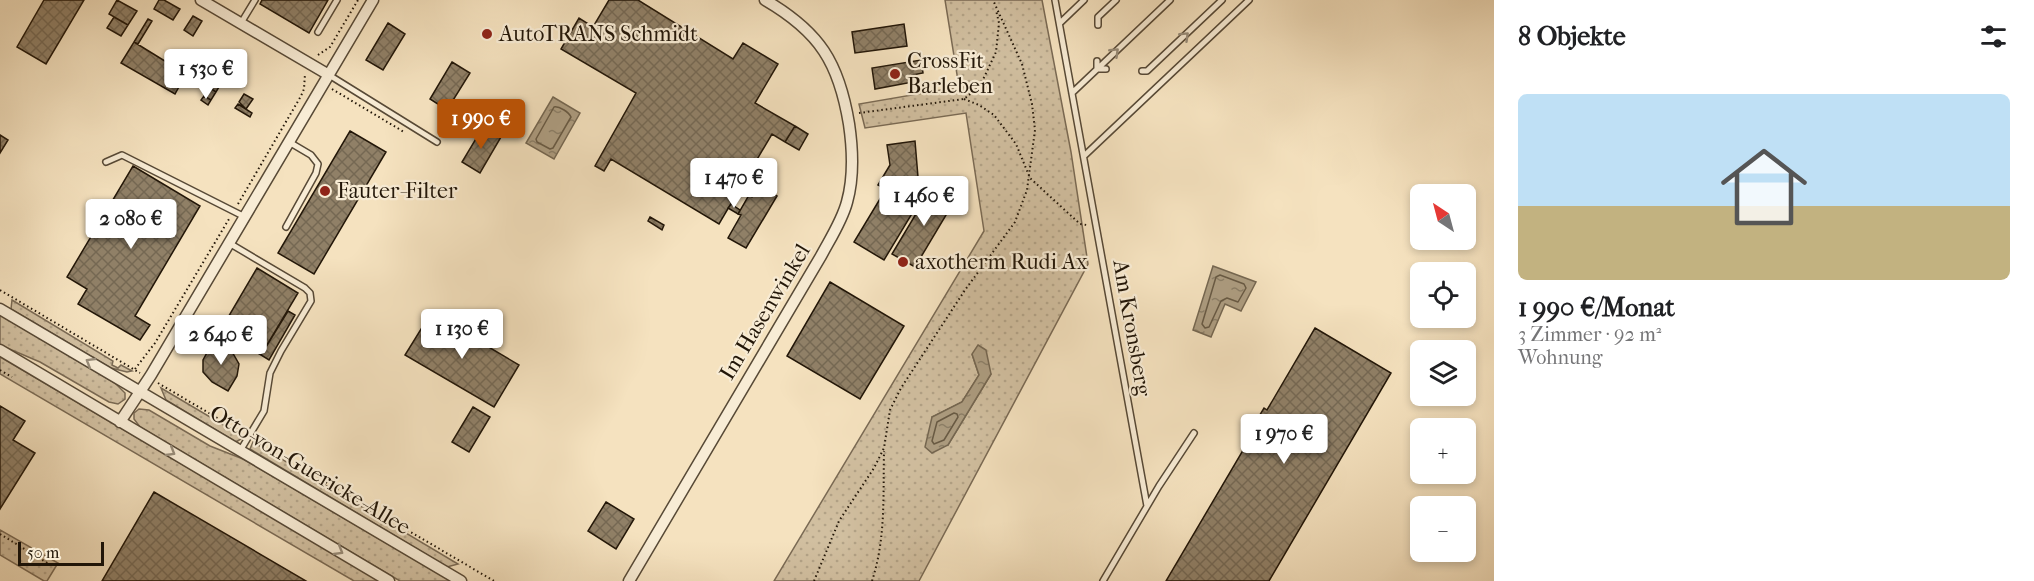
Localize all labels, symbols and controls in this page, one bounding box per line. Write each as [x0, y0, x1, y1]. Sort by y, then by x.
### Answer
icon: filters [1977, 20, 2010, 53]
place label: AutoTRANS Schmidt [498, 21, 698, 47]
text: 8 Objekte [1518, 21, 1626, 52]
marker: AutoTRANS Schmidt [480, 27, 494, 41]
one-way arrow [1177, 32, 1188, 43]
place label: CrossFit Barleben [907, 48, 993, 99]
pin: 1 530 € [151, 49, 261, 100]
one-way arrow [1107, 49, 1118, 60]
text: 1 530 € [178, 57, 234, 80]
marker: CrossFit Barleben [888, 67, 902, 81]
pin: 1 990 € [426, 99, 536, 150]
text: 1 990 € [451, 107, 511, 130]
icon: home [1710, 133, 1818, 241]
pin: 1 470 € [679, 158, 789, 209]
text: 1 470 € [704, 166, 764, 189]
pin: 1 460 € [869, 176, 979, 227]
place label: Fauter-Filter [337, 178, 458, 204]
marker: Fauter-Filter [318, 184, 332, 198]
text: 1 460 € [893, 184, 955, 207]
north arrow [1410, 184, 1476, 250]
map controls [1410, 184, 1476, 562]
pin: 2 080 € [76, 199, 186, 250]
text: 2 080 € [100, 207, 162, 230]
street label: Im Hasenwinkel [714, 239, 816, 385]
place label: axotherm Rudi Ax [915, 249, 1088, 275]
marker: axotherm Rudi Ax [896, 255, 910, 269]
street label: Am Kronsberg [1107, 257, 1157, 398]
button: locate [1410, 262, 1476, 328]
text: 1 990 €/Monat [1518, 292, 1675, 323]
pin: 1 130 € [407, 309, 517, 360]
pin: 2 640 € [166, 315, 276, 366]
text: 1 130 € [435, 317, 489, 340]
text: 2 640 € [189, 323, 253, 346]
text: 3 Zimmer · 92 m² [1518, 323, 1661, 346]
button: layers [1410, 340, 1476, 406]
text: Wohnung [1518, 346, 1603, 369]
one-way arrow [86, 358, 96, 369]
street label: Otto-von-Guericke-Allee [205, 400, 415, 540]
pin: 1 970 € [1229, 414, 1339, 465]
button: + [1410, 418, 1476, 484]
text: 1 970 € [1255, 422, 1313, 445]
one-way arrow [165, 445, 175, 456]
button: − [1410, 496, 1476, 562]
scale bar [18, 539, 104, 566]
text: 50 m [27, 543, 59, 562]
one-way arrow [333, 544, 343, 555]

